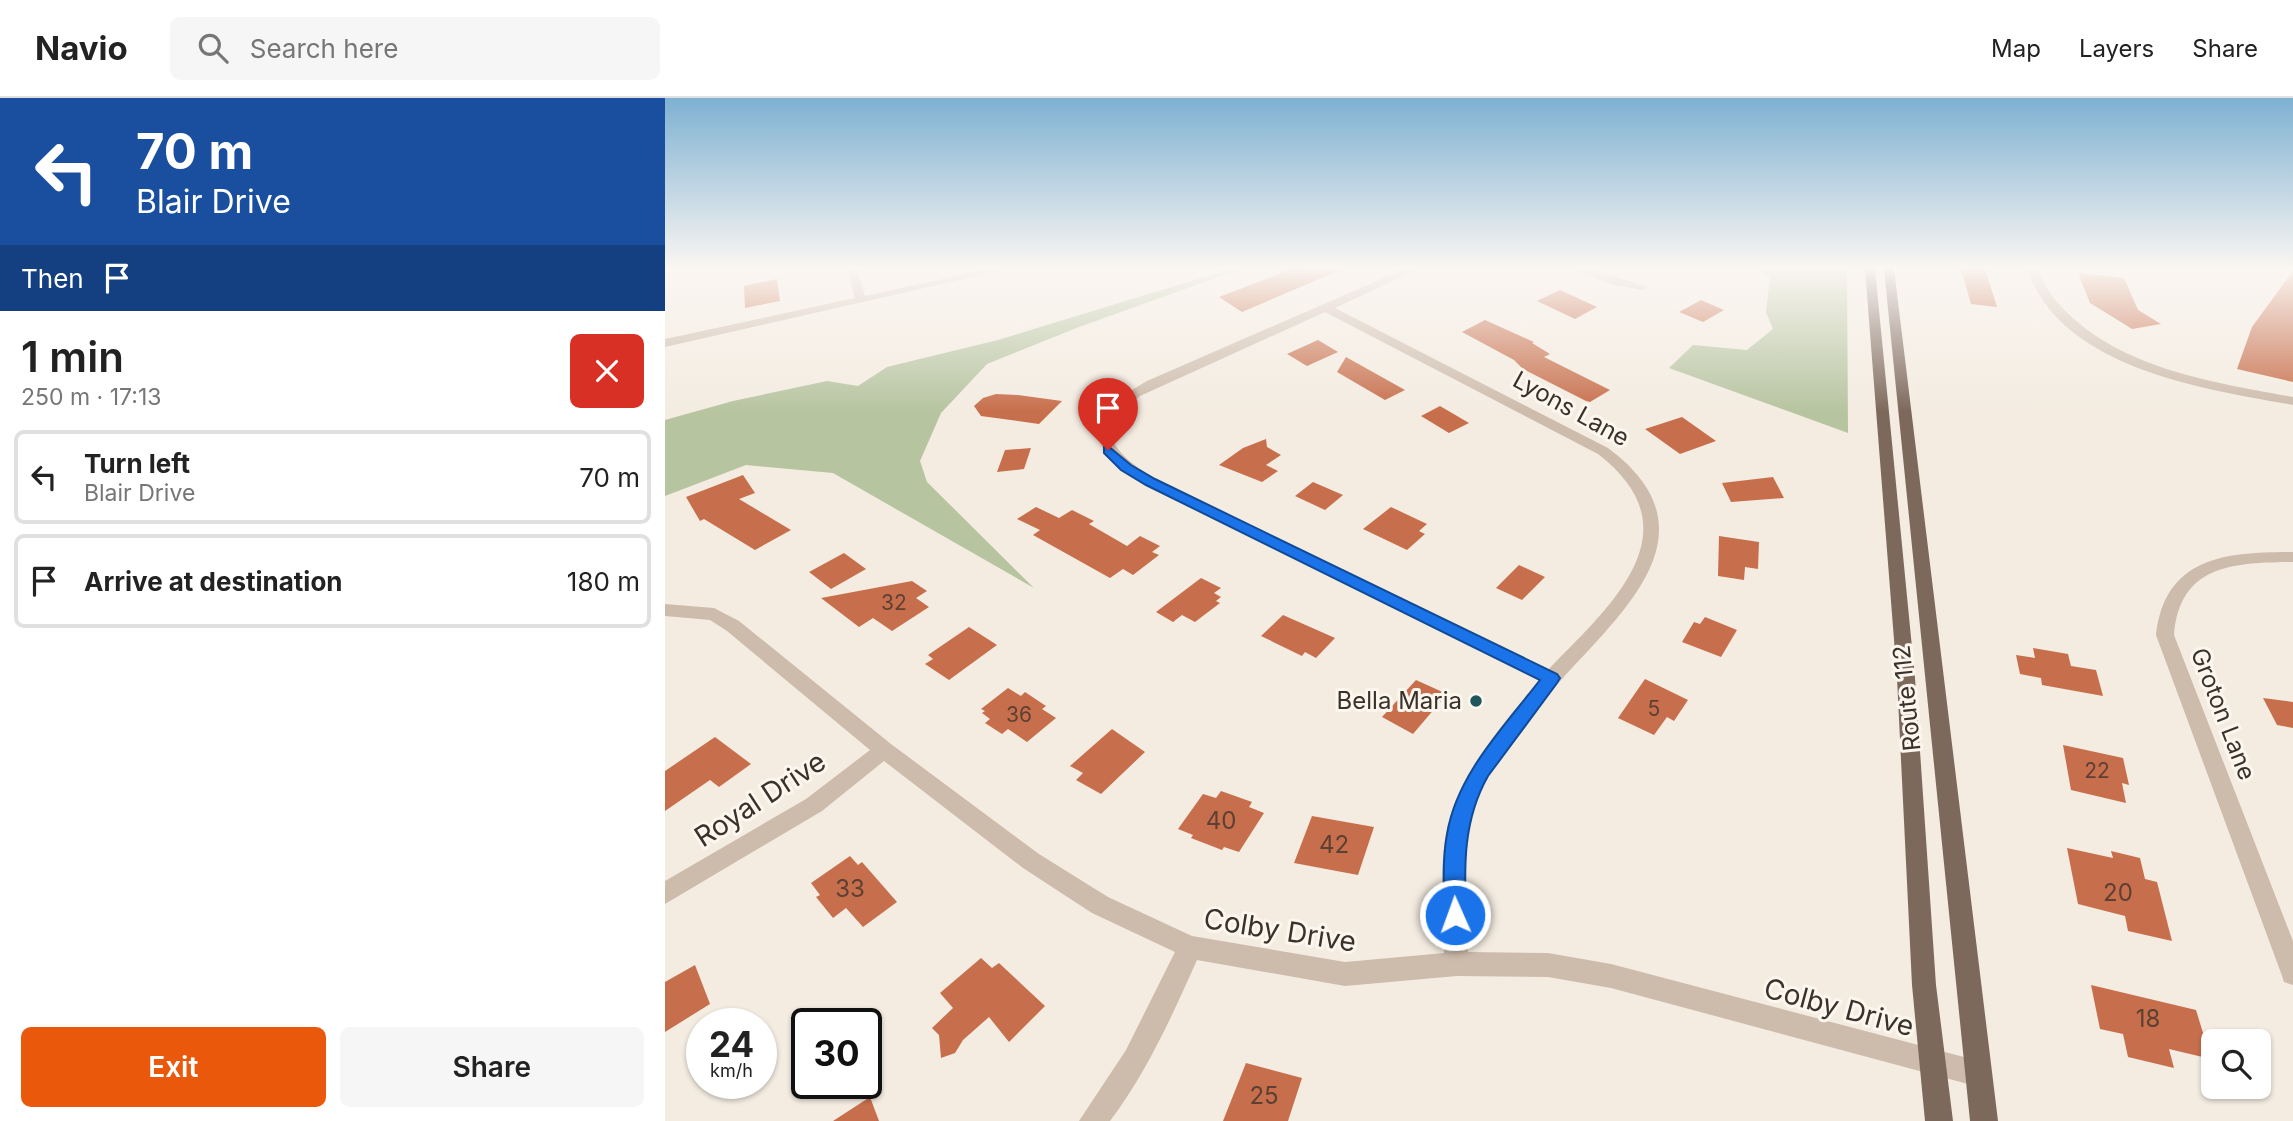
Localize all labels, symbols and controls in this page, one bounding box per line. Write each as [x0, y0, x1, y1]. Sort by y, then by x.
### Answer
search box [170, 17, 660, 80]
text: Navio [35, 28, 128, 68]
icon: search [194, 29, 232, 67]
text: Search here [250, 33, 398, 64]
text: Map [1991, 34, 2041, 63]
text: Layers [2079, 34, 2154, 63]
text: Share [2192, 34, 2258, 63]
text: 70 m [136, 122, 253, 181]
icon: left [21, 126, 112, 217]
text: Blair Drive [136, 182, 291, 221]
icon: arrive [98, 259, 136, 297]
text: Then [21, 263, 84, 294]
text: 1 min [21, 331, 124, 382]
button: close [570, 334, 644, 408]
street label: Lyons Lane [1508, 365, 1634, 452]
pin [1078, 378, 1138, 450]
text: 250 m · 17:13 [21, 383, 161, 411]
icon: arrive [1089, 389, 1127, 427]
text: Turn left [84, 448, 190, 479]
icon: left [25, 458, 63, 496]
text: 70 m [579, 462, 640, 493]
text: Blair Drive [84, 479, 195, 507]
icon: arrive [25, 562, 63, 600]
text: Arrive at destination [84, 566, 343, 597]
text: 180 m [567, 566, 640, 597]
house number: 32 [881, 590, 907, 615]
street label: Route 112 [1887, 644, 1926, 752]
street label: Groton Lane [2185, 644, 2262, 784]
place label: Bella Maria [1337, 686, 1462, 715]
marker: Bella Maria [1468, 693, 1484, 709]
house number: 5 [1648, 696, 1660, 721]
house number: 36 [1006, 702, 1032, 727]
street label: Royal Drive [688, 744, 832, 854]
house number: 22 [2084, 758, 2110, 783]
house number: 40 [1206, 806, 1236, 835]
house number: 42 [1319, 830, 1349, 859]
house number: 33 [835, 874, 865, 903]
position arrow [1418, 878, 1492, 952]
house number: 20 [2103, 878, 2133, 907]
street label: Colby Drive [1201, 901, 1359, 959]
street label: Colby Drive [1760, 971, 1918, 1043]
house number: 18 [2136, 1004, 2160, 1033]
speed limit sign: 30 [791, 1008, 882, 1099]
text: 24 [709, 1023, 754, 1065]
button: Exit [21, 1027, 326, 1107]
button: Share [340, 1027, 644, 1107]
map controls [2201, 1029, 2271, 1099]
button: search [2201, 1029, 2271, 1099]
text: km/h [710, 1060, 753, 1081]
house number: 25 [1249, 1081, 1279, 1110]

